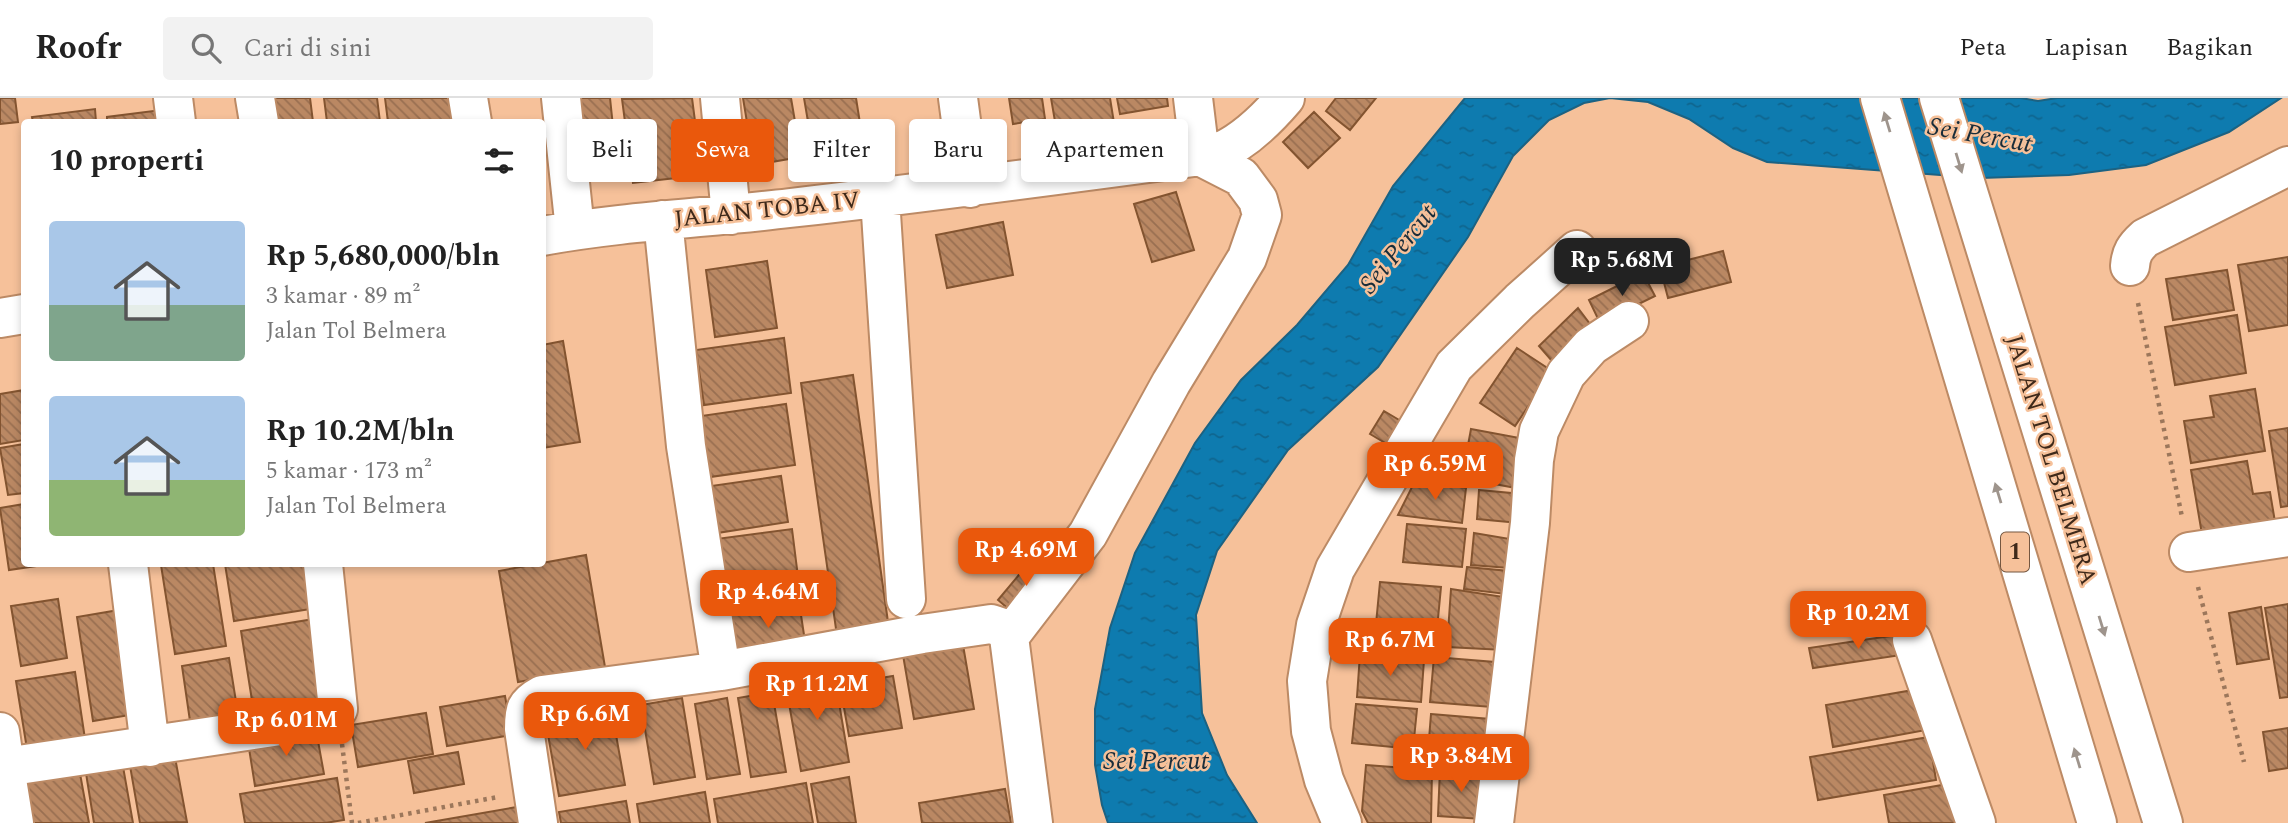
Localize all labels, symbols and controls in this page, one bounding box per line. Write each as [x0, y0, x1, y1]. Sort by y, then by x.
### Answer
search box [163, 17, 653, 80]
text: Roofr [35, 23, 121, 73]
text: Cari di sini [243, 28, 372, 68]
icon: search [187, 29, 225, 67]
text: Peta [1959, 30, 2006, 66]
text: Lapisan [2044, 30, 2128, 66]
text: Bagikan [2166, 30, 2253, 66]
water label: Sei Percut [1925, 106, 2036, 164]
one-way arrow [1881, 112, 1891, 133]
chip: Beli [567, 119, 657, 182]
chip: Sewa [671, 119, 774, 182]
chip: Filter [788, 119, 895, 182]
chip: Baru [909, 119, 1007, 182]
chip: Apartemen [1021, 119, 1188, 182]
text: 10 properti [49, 138, 204, 184]
icon: filters [480, 142, 518, 180]
one-way arrow [1955, 153, 1965, 174]
street label: JALAN TOBA IV [673, 182, 861, 238]
water label: Sei Percut [1349, 195, 1447, 303]
text: Rp 5,680,000/bln [266, 233, 500, 279]
pin: Rp 5.68M [1550, 238, 1694, 298]
text: Rp 5.68M [1570, 243, 1674, 278]
icon: home [105, 249, 189, 333]
text: 3 kamar · 89 m² [266, 279, 420, 314]
text: Jalan Tol Belmera [266, 314, 447, 349]
street label: JALAN TOL BELMERA [1996, 330, 2106, 590]
text: Rp 10.2M/bln [266, 408, 455, 454]
icon: home [105, 424, 189, 508]
pin: Rp 6.59M [1363, 442, 1507, 502]
text: Rp 6.59M [1383, 447, 1487, 482]
text: 5 kamar · 173 m² [266, 454, 432, 489]
one-way arrow [1992, 482, 2002, 503]
text: Jalan Tol Belmera [266, 489, 447, 524]
pin: Rp 4.69M [954, 528, 1098, 588]
text: Rp 4.69M [974, 533, 1078, 568]
road number: 1 [2001, 533, 2029, 572]
pin: Rp 4.64M [696, 570, 840, 630]
text: Rp 4.64M [716, 575, 820, 610]
pin: Rp 10.2M [1786, 592, 1930, 651]
text: Rp 10.2M [1806, 596, 1910, 631]
one-way arrow [2097, 616, 2108, 637]
pin: Rp 6.7M [1325, 618, 1455, 678]
text: Rp 6.7M [1345, 623, 1435, 658]
pin: Rp 11.2M [745, 662, 889, 722]
text: Rp 11.2M [765, 667, 869, 702]
pin: Rp 6.6M [520, 692, 650, 752]
text: Rp 6.6M [540, 697, 630, 732]
pin: Rp 6.01M [214, 698, 358, 758]
text: Rp 6.01M [234, 703, 338, 738]
pin: Rp 3.84M [1389, 734, 1533, 794]
text: Rp 3.84M [1409, 739, 1513, 774]
water label: Sei Percut [1103, 741, 1210, 781]
one-way arrow [2071, 747, 2081, 768]

